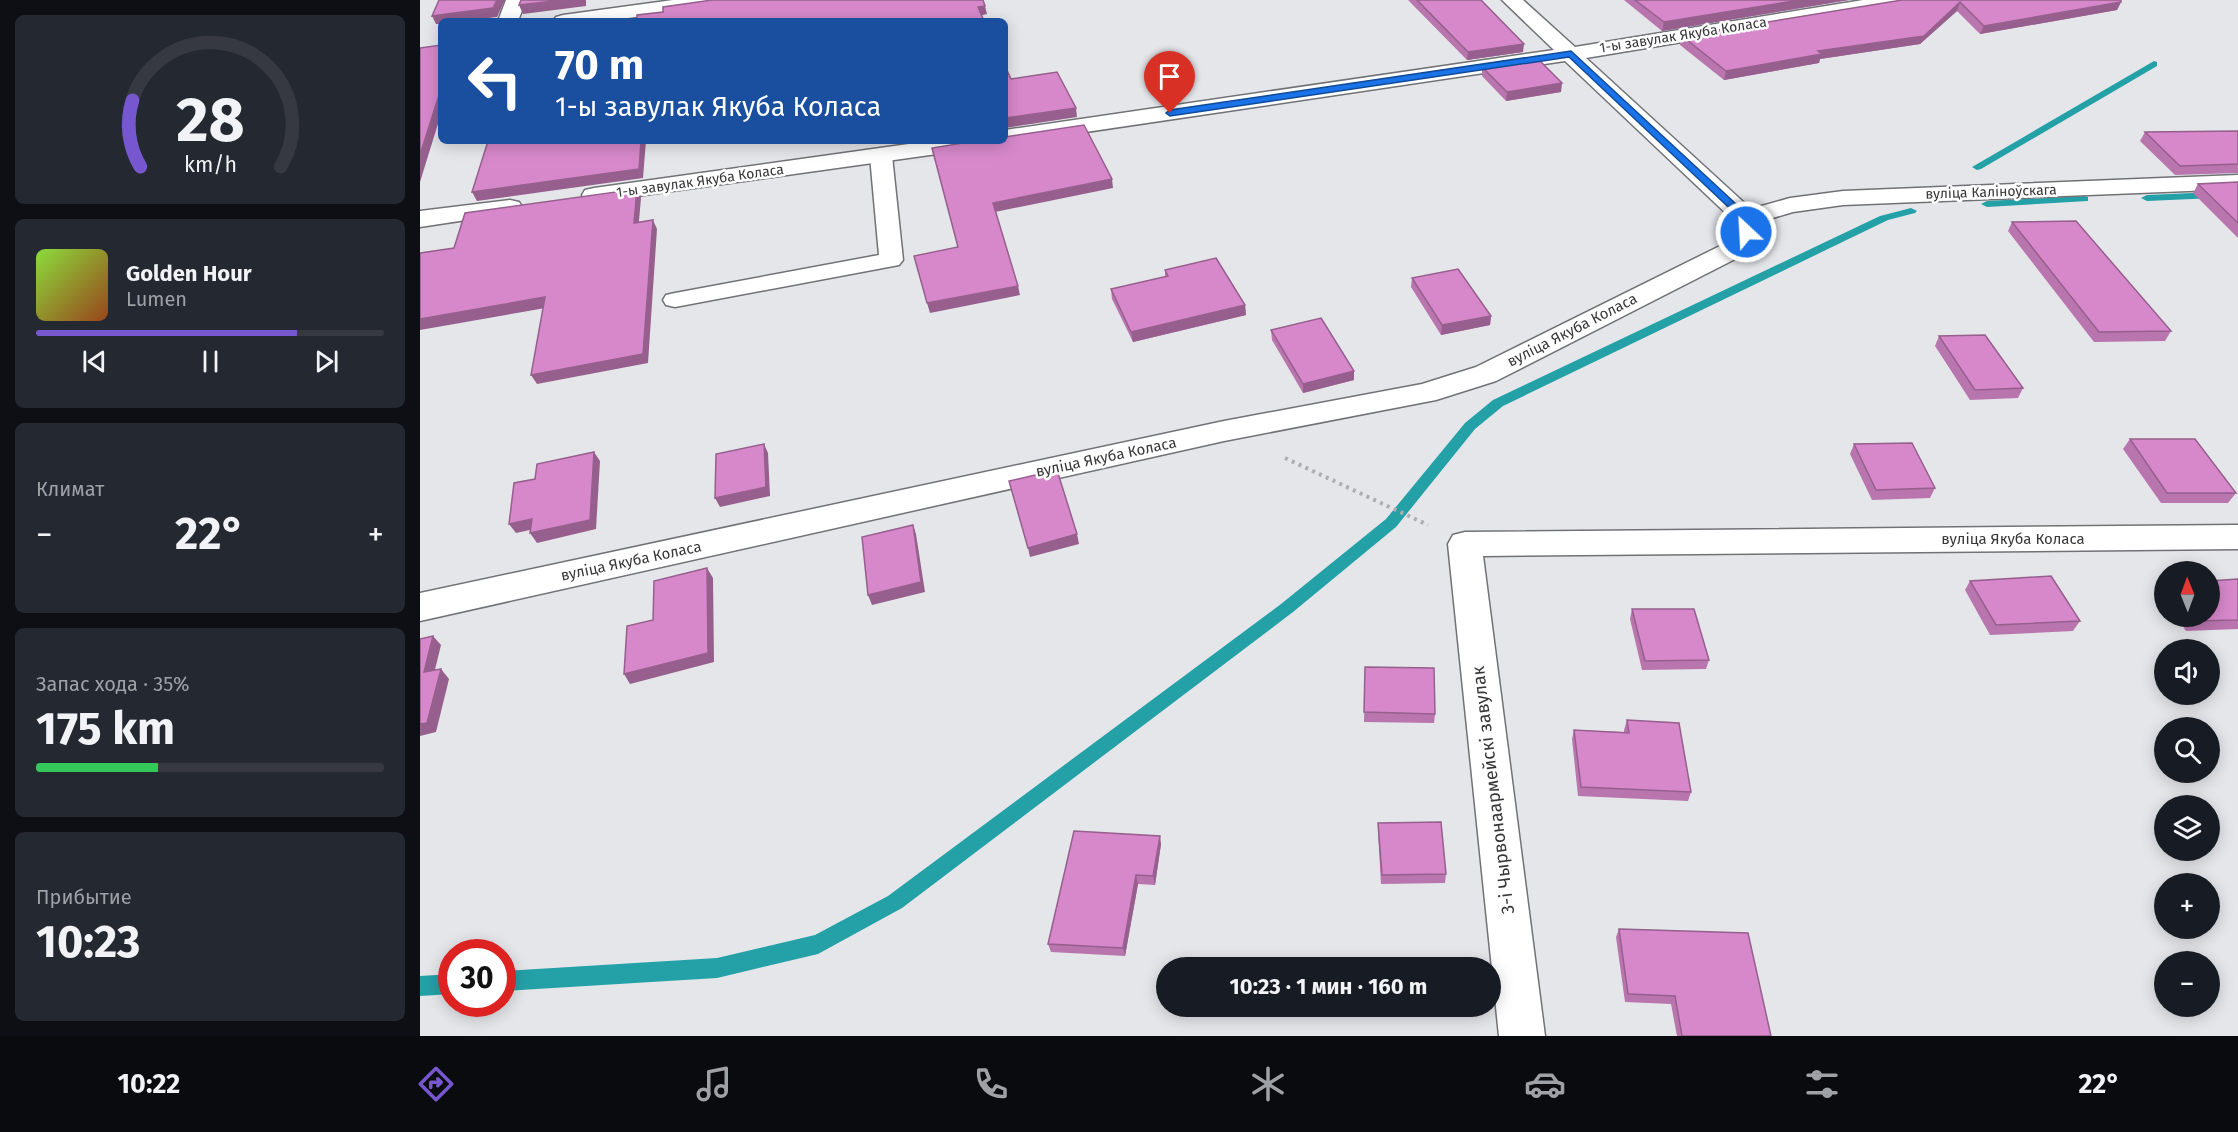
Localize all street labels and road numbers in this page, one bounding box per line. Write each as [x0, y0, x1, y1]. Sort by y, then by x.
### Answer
street label: 1-ы завулак Якуба Коласа [1598, 13, 1768, 57]
street label: 1-ы завулак Якуба Коласа [615, 161, 785, 201]
street label: вуліца Каліноўскага [1925, 181, 2057, 203]
street label: вуліца Якуба Коласа [1504, 289, 1640, 371]
street label: вуліца Якуба Коласа [1034, 433, 1178, 481]
street label: вуліца Якуба Коласа [1941, 530, 2085, 548]
street label: вуліца Якуба Коласа [559, 537, 703, 585]
street label: 3-і Чырвонаармейскі завулак [1467, 664, 1519, 915]

